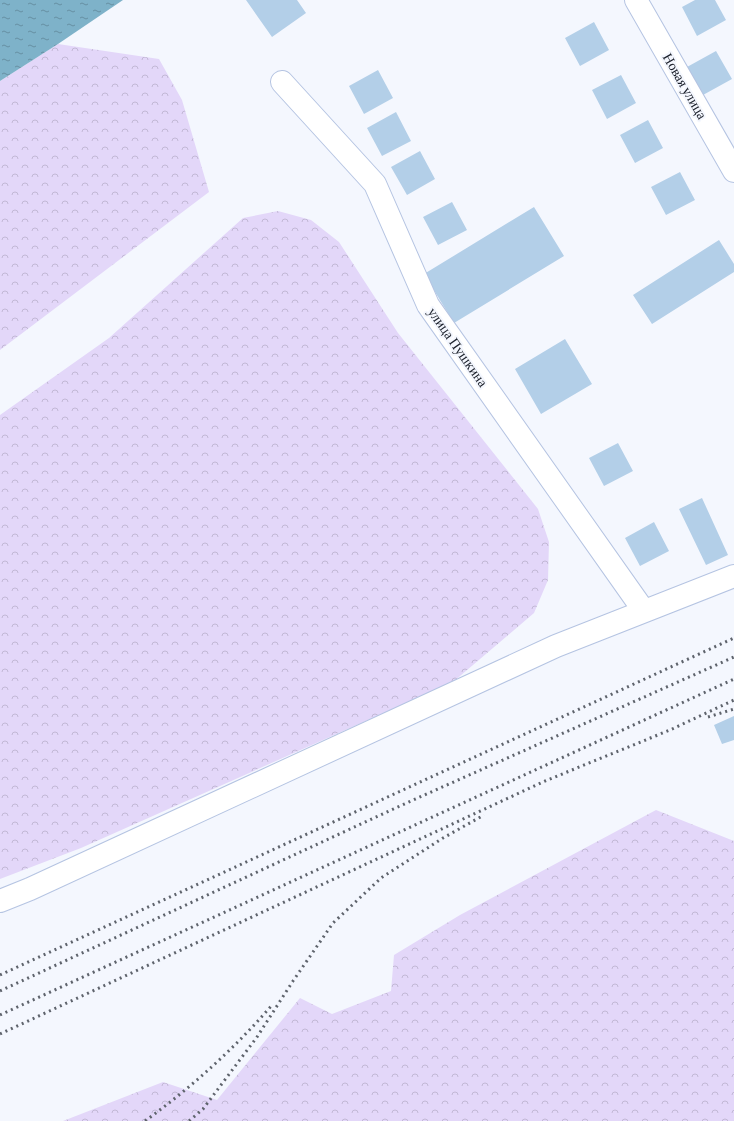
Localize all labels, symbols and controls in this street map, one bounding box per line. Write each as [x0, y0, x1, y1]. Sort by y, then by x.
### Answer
street label: Новая улица [660, 50, 711, 122]
street label: улица Пушкина [425, 304, 492, 390]

